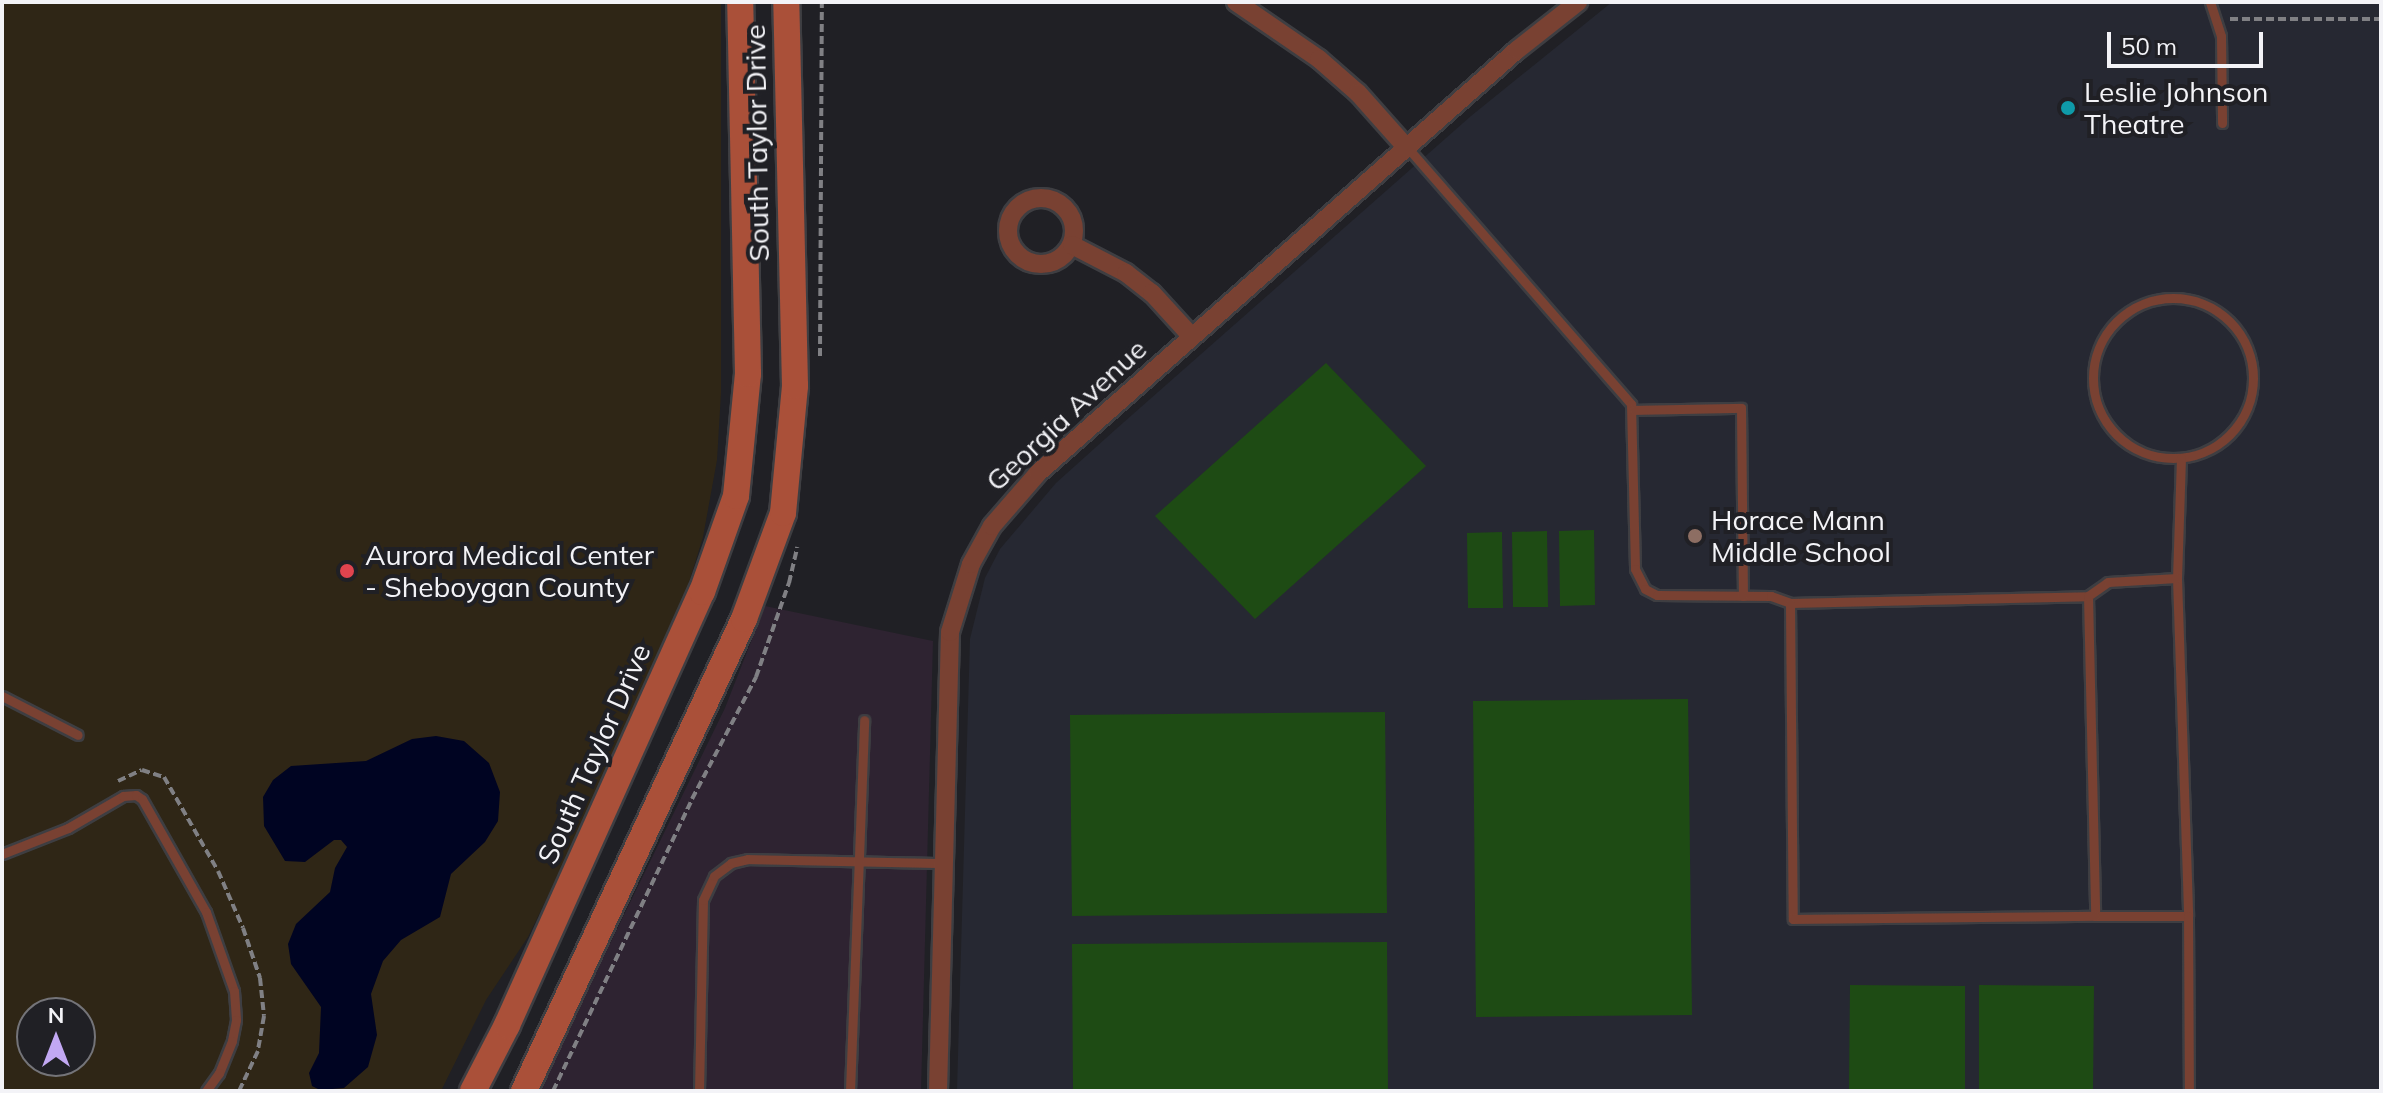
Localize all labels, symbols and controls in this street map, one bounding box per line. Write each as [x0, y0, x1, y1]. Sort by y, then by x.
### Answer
scale bar [2111, 16, 2267, 66]
street label: South Taylor Drive [738, 24, 776, 262]
text: 50 m [2121, 31, 2177, 61]
place label: Leslie Johnson Theatre [2084, 75, 2268, 141]
marker: Leslie Johnson Theatre [2059, 99, 2077, 117]
street label: Georgia Avenue [979, 332, 1153, 498]
place label: Horace Mann Middle School [1711, 503, 1891, 569]
marker: Horace Mann Middle School [1686, 527, 1704, 545]
place label: Aurora Medical Center - Sheboygan County [365, 538, 654, 604]
marker: Aurora Medical Center - Sheboygan County [336, 560, 358, 582]
street label: South Taylor Drive [530, 639, 658, 869]
north arrow [16, 997, 96, 1077]
text: N [48, 1001, 64, 1029]

